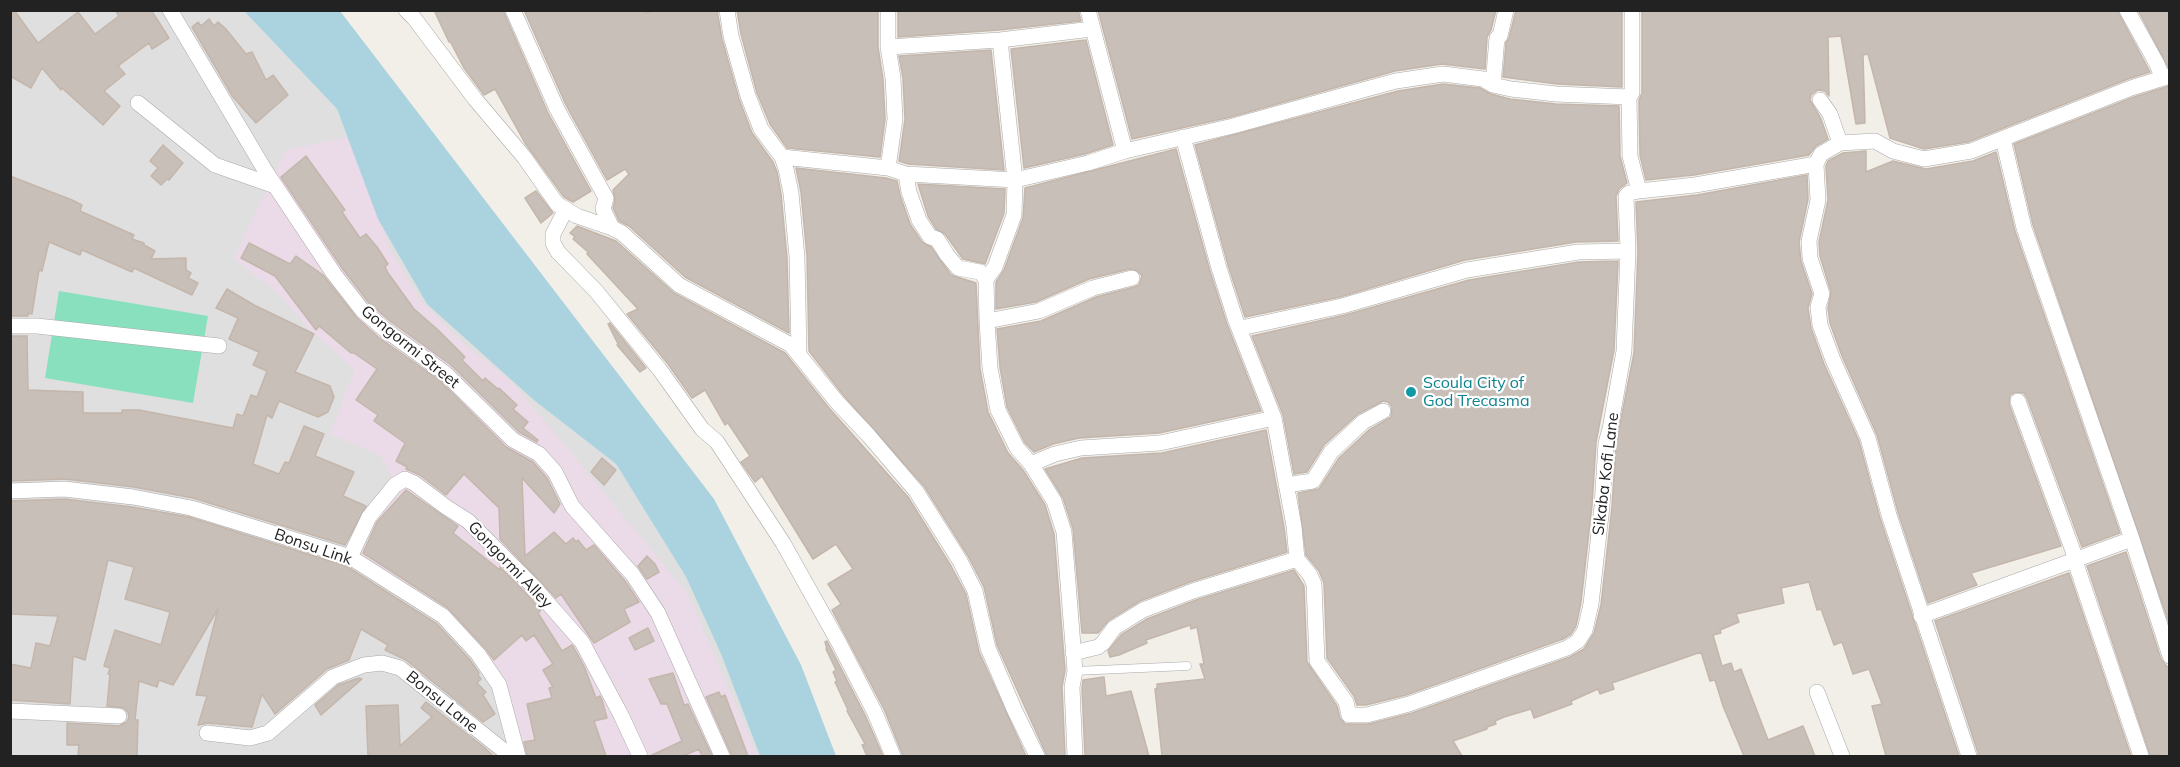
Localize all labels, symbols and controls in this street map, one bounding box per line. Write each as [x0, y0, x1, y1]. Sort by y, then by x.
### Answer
street label: Gongormi Street [357, 301, 463, 393]
place label: Scoula City of God Trecasma [1423, 373, 1529, 411]
marker: Scoula City of God Trecasma [1404, 385, 1418, 399]
street label: Sikaba Kofi Lane [1589, 411, 1623, 537]
street label: Gongormi Alley [464, 518, 556, 612]
street label: Bonsu Link [272, 525, 354, 569]
street label: Bonsu Lane [402, 667, 482, 737]

